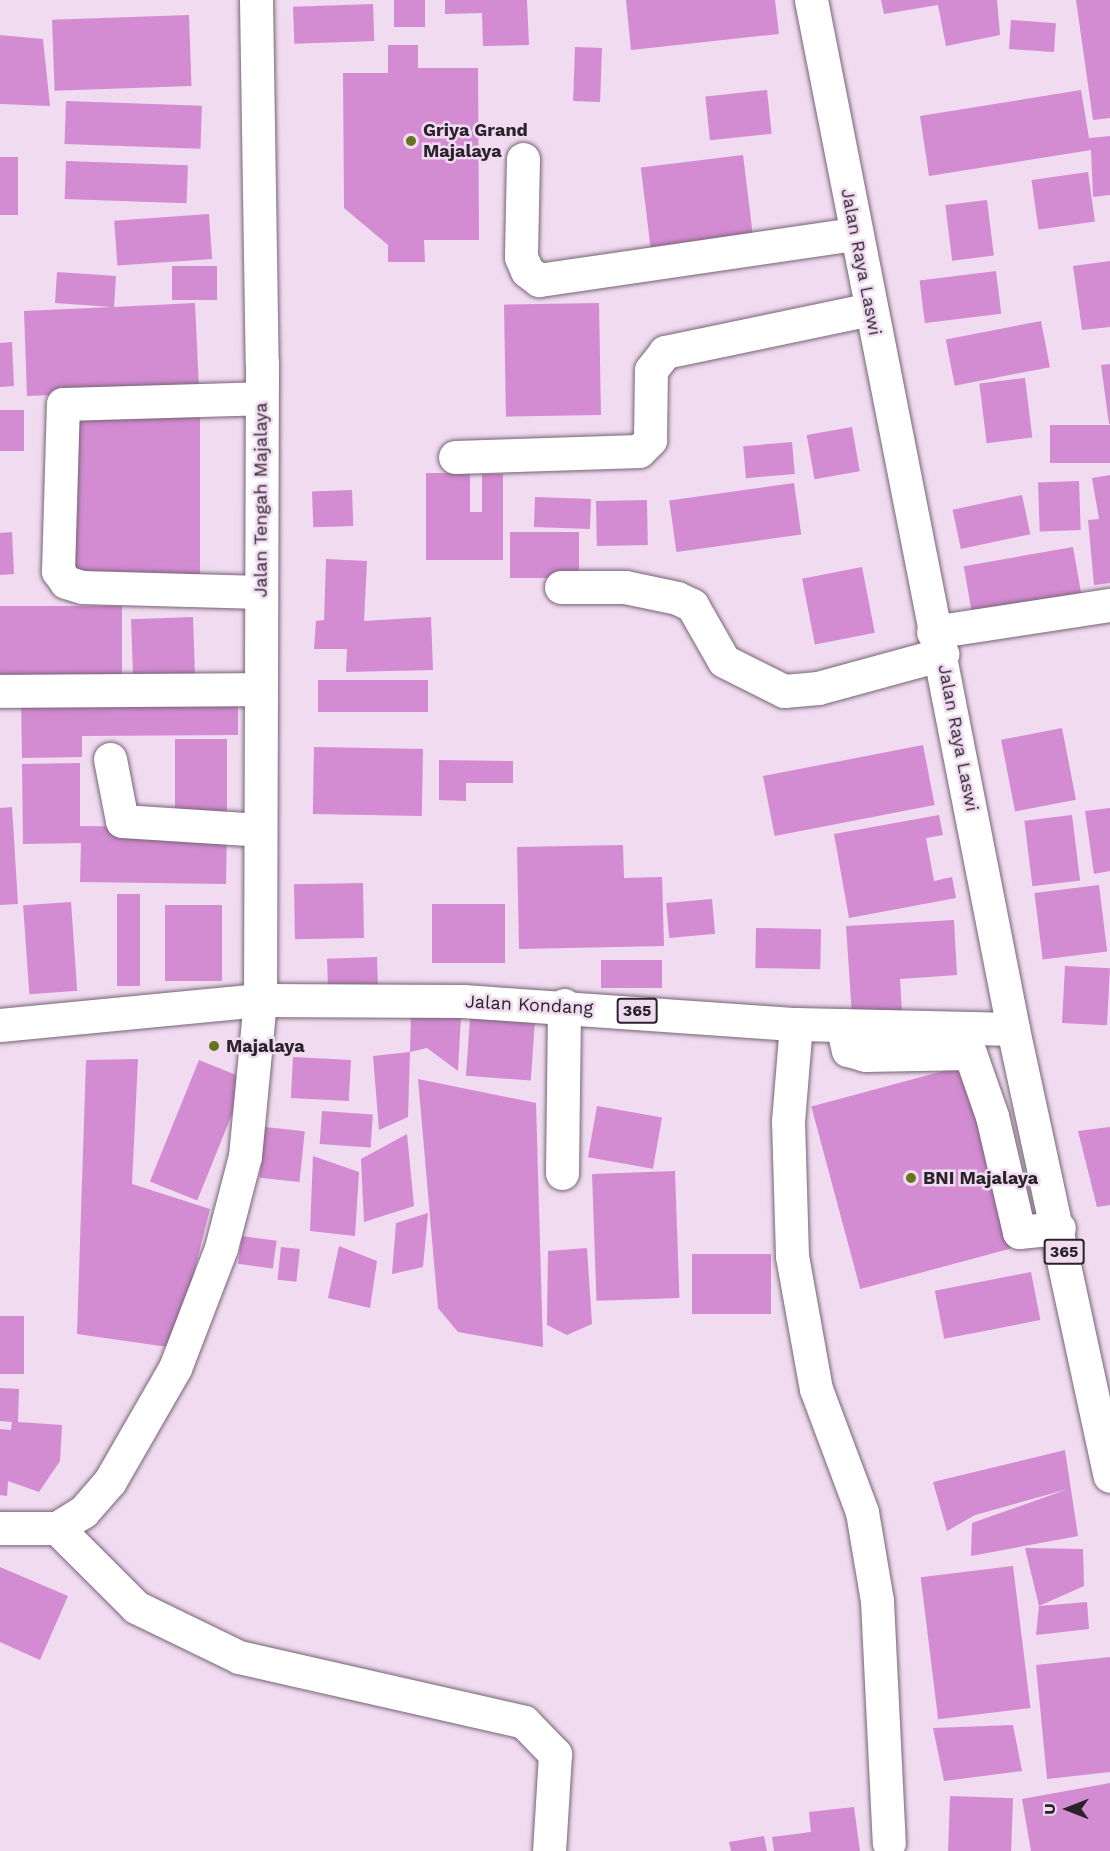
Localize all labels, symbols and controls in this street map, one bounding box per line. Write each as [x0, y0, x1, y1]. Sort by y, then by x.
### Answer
place label: Griya Grand Majalaya [423, 120, 528, 162]
marker: Griya Grand Majalaya [404, 134, 418, 148]
street label: Jalan Raya Laswi [836, 186, 886, 338]
street label: Jalan Tengah Majalaya [250, 402, 272, 598]
street label: Jalan Raya Laswi [933, 662, 983, 814]
street label: Jalan Kondang [464, 991, 594, 1019]
road number: 365 [616, 998, 658, 1024]
place label: Majalaya [226, 1035, 305, 1057]
marker: Majalaya [207, 1039, 221, 1053]
place label: BNI Majalaya [923, 1167, 1038, 1189]
marker: BNI Majalaya [904, 1171, 918, 1185]
road number: 365 [1043, 1239, 1085, 1265]
north arrow [1038, 1779, 1098, 1839]
text: U [1040, 1803, 1059, 1815]

